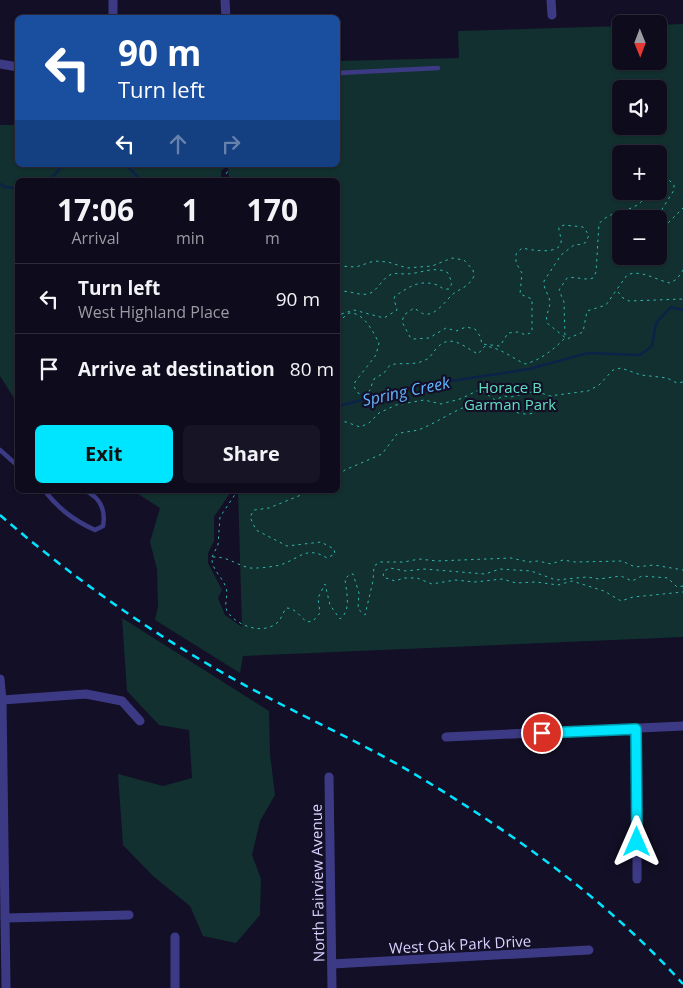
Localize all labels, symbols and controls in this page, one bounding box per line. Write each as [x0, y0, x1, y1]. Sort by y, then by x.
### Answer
north arrow [612, 15, 668, 70]
map controls [612, 15, 667, 265]
text: 90 m [118, 29, 201, 76]
icon: left [35, 35, 100, 100]
text: Turn left [118, 74, 205, 104]
button: sound [612, 80, 667, 135]
icon: left [111, 130, 139, 158]
icon: ahead [164, 130, 192, 158]
icon: right [217, 130, 245, 158]
button: + [612, 145, 667, 200]
text: 17:06 [57, 189, 134, 230]
text: 1 [182, 189, 199, 230]
text: 170 [247, 189, 298, 230]
button: − [612, 210, 667, 265]
text: Arrival [71, 227, 120, 249]
text: min [176, 227, 205, 249]
text: m [265, 227, 280, 249]
text: Turn left [78, 275, 160, 301]
icon: left [35, 285, 63, 313]
text: 90 m [276, 286, 320, 312]
text: West Highland Place [78, 301, 229, 323]
icon: arrive [35, 355, 63, 383]
text: Arrive at destination [78, 356, 275, 382]
text: 80 m [290, 356, 334, 382]
water label: Spring Creek [360, 371, 453, 411]
park label: Horace B Garman Park [464, 377, 556, 414]
button: Exit [35, 425, 173, 483]
button: Share [183, 425, 320, 483]
pin [521, 712, 563, 754]
icon: arrive [528, 719, 556, 747]
street label: North Fairview Avenue [306, 804, 328, 962]
position arrow [610, 815, 662, 867]
street label: West Oak Park Drive [388, 930, 532, 958]

